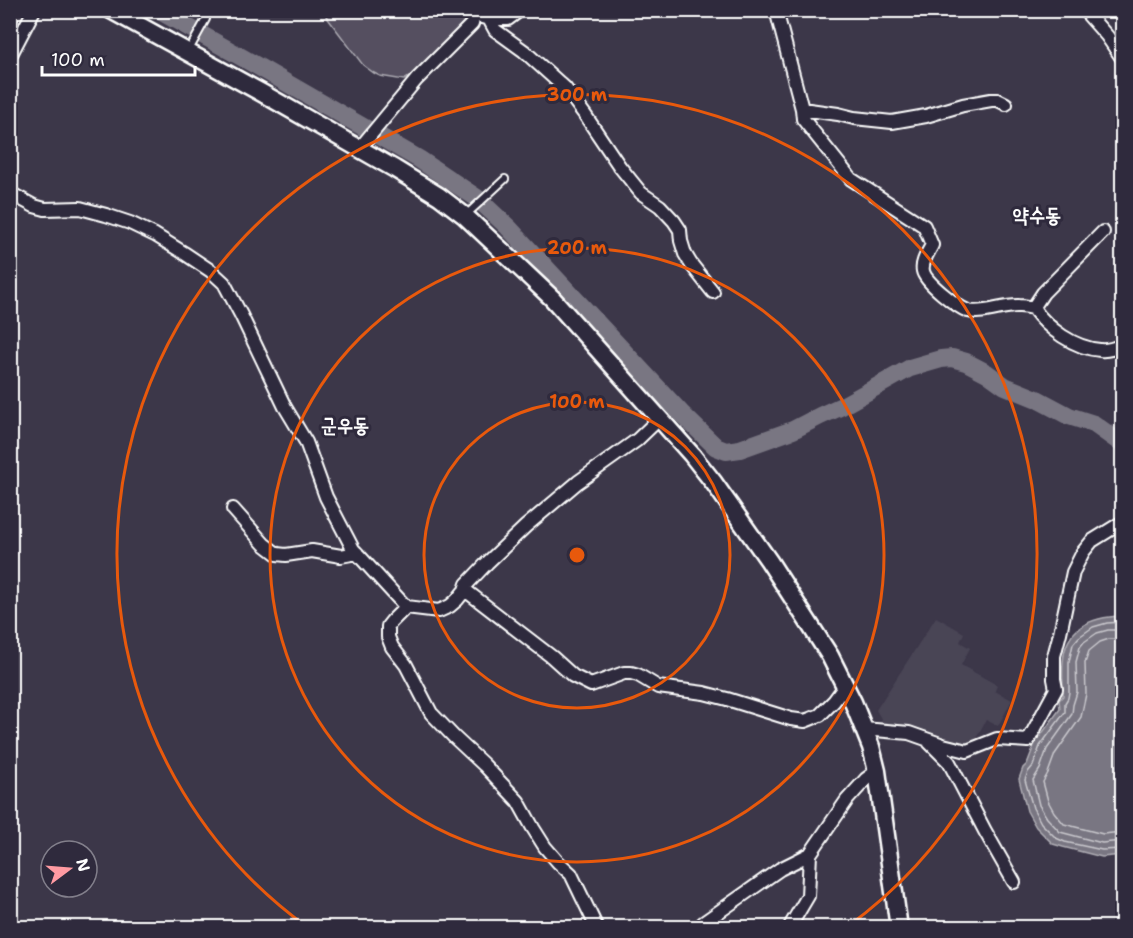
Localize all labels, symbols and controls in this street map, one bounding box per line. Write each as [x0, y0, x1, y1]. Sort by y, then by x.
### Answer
scale bar [42, 39, 195, 77]
text: 100 m [51, 48, 105, 72]
text: 300 m [547, 83, 608, 107]
district label: 약수동 [1013, 202, 1061, 228]
text: 200 m [547, 236, 608, 260]
text: 100 m [549, 390, 605, 414]
district label: 군우동 [321, 412, 369, 438]
centre of rings [567, 545, 587, 565]
north arrow [39, 839, 99, 899]
text: N [71, 856, 95, 874]

